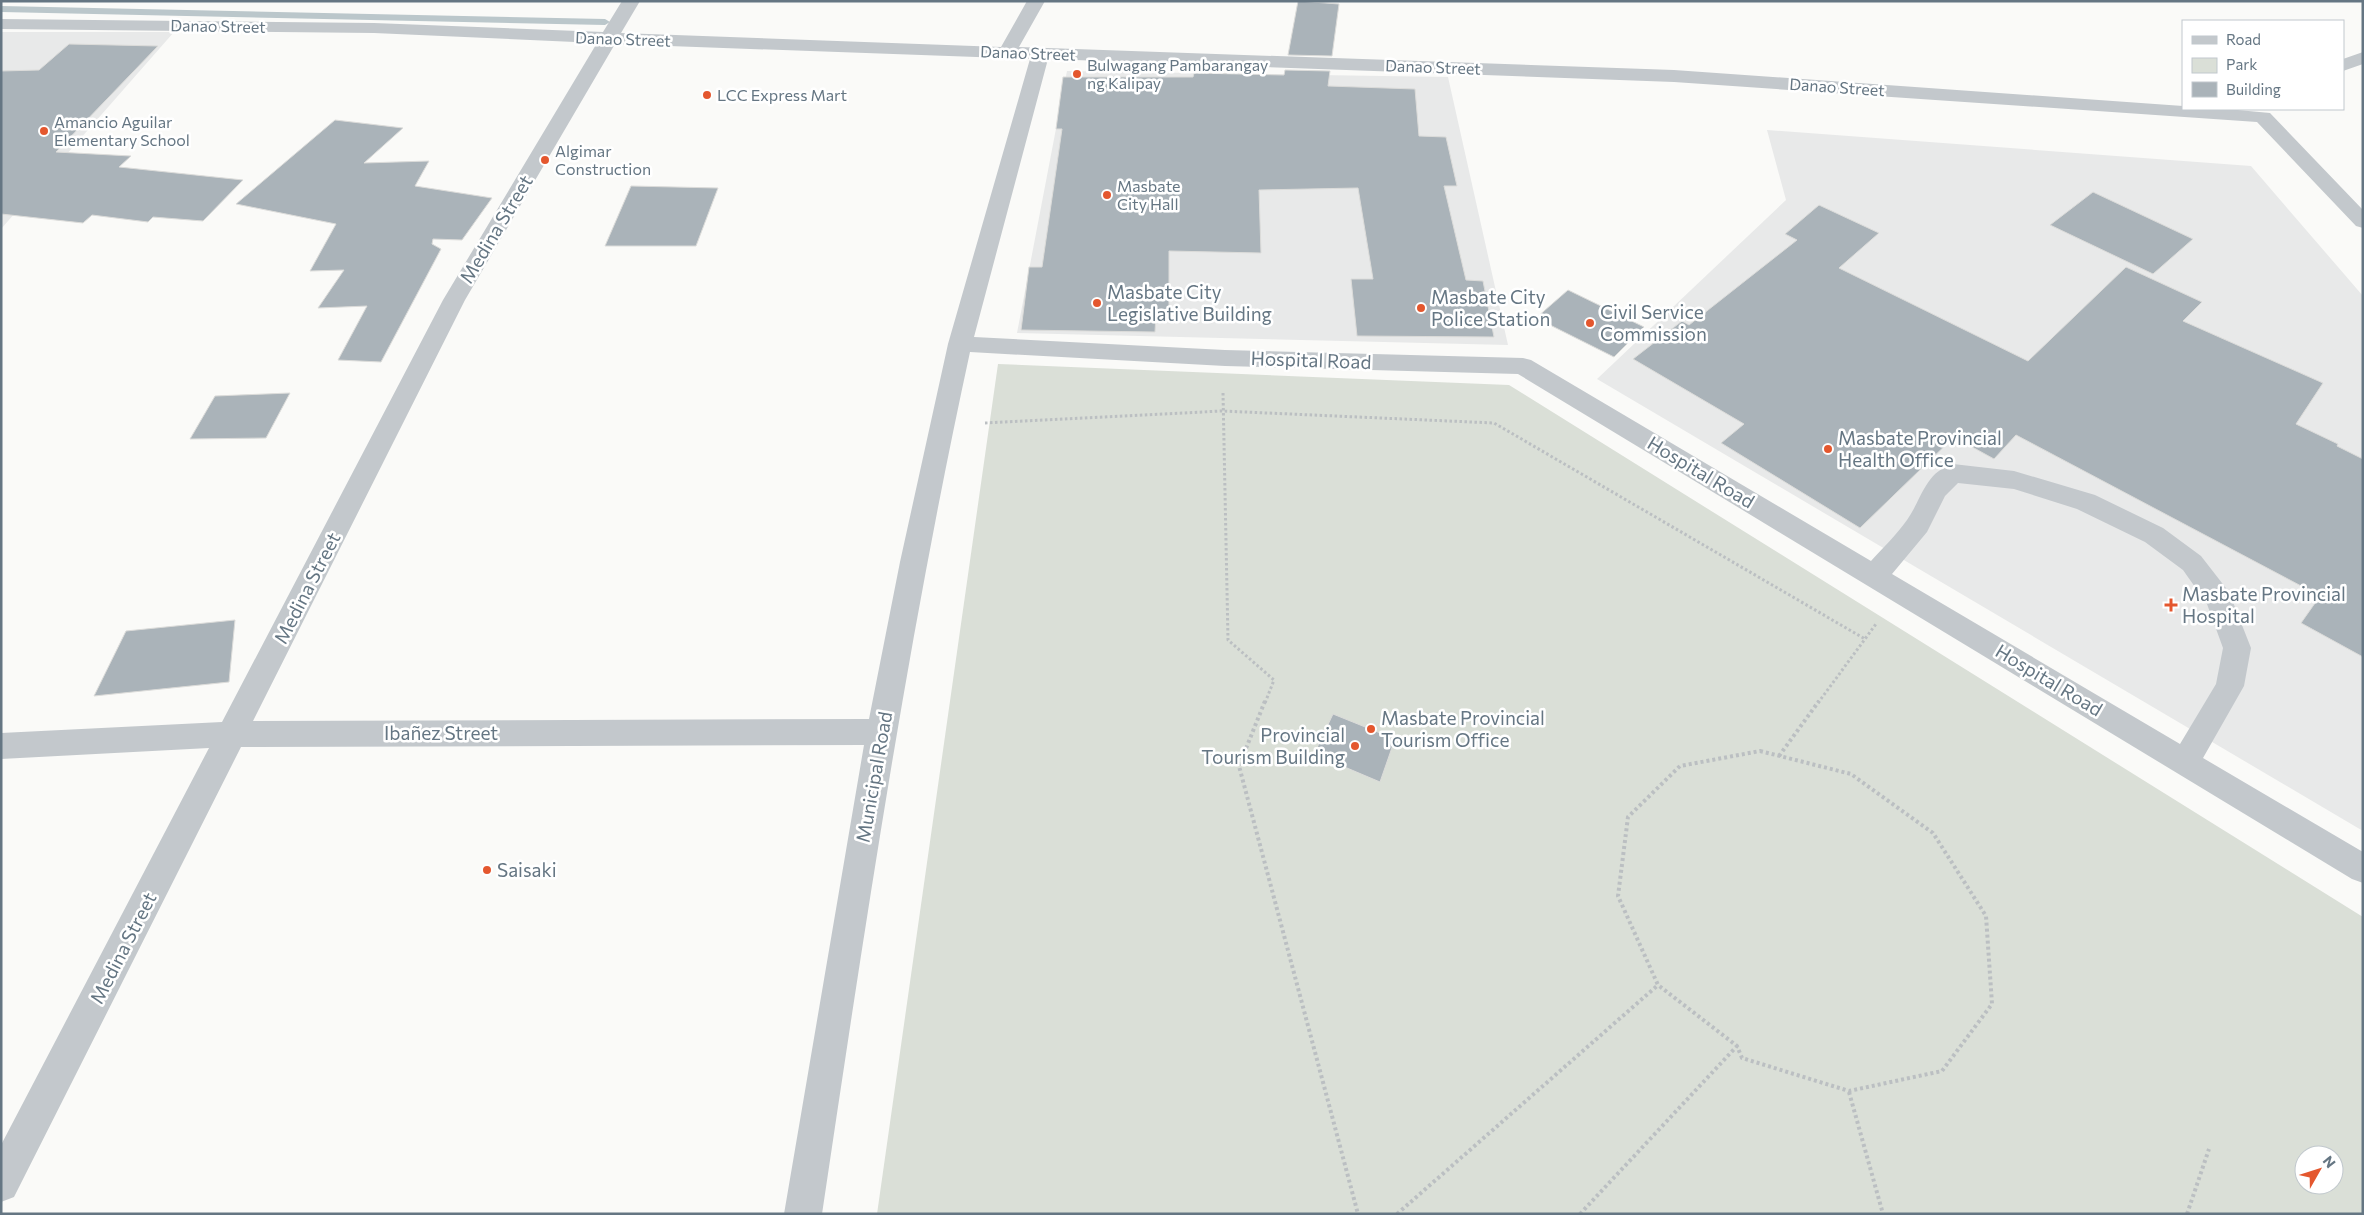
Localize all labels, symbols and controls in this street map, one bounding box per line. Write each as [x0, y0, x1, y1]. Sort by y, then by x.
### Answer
street label: Danao Street [170, 15, 266, 36]
legend [2182, 20, 2344, 110]
street label: Danao Street [575, 27, 672, 50]
text: Road [2226, 30, 2261, 48]
street label: Danao Street [980, 41, 1077, 64]
place label: Bulwagang Pambarangay ng Kalipay [1087, 55, 1268, 92]
street label: Danao Street [1385, 55, 1482, 78]
text: Park [2226, 55, 2257, 73]
marker: Bulwagang Pambarangay ng Kalipay [1071, 68, 1083, 80]
street label: Danao Street [1789, 74, 1886, 99]
text: Building [2226, 80, 2281, 98]
place label: LCC Express Mart [717, 85, 847, 104]
marker: LCC Express Mart [701, 89, 713, 101]
place label: Amancio Aguilar Elementary School [54, 112, 190, 149]
marker: Amancio Aguilar Elementary School [38, 125, 50, 137]
place label: Algimar Construction [555, 141, 651, 178]
marker: Algimar Construction [539, 154, 551, 166]
street label: Medina Street [454, 170, 537, 287]
place label: Masbate City Hall [1117, 176, 1181, 213]
marker: Masbate City Hall [1101, 189, 1113, 201]
place label: Masbate City Legislative Building [1107, 280, 1272, 325]
place label: Masbate City Police Station [1431, 285, 1550, 330]
marker: Masbate City Legislative Building [1091, 297, 1103, 309]
place label: Civil Service Commission [1600, 300, 1707, 345]
marker: Masbate City Police Station [1415, 302, 1427, 314]
marker: Civil Service Commission [1584, 317, 1596, 329]
street label: Hospital Road [1250, 346, 1372, 373]
place label: Masbate Provincial Health Office [1838, 426, 2002, 471]
street label: Hospital Road [1644, 431, 1759, 513]
marker: Masbate Provincial Health Office [1822, 443, 1834, 455]
street label: Medina Street [269, 528, 345, 647]
place label: Masbate Provincial Hospital [2182, 582, 2346, 627]
marker: Masbate Provincial Hospital [2164, 598, 2178, 612]
street label: Hospital Road [1992, 639, 2107, 721]
place label: Masbate Provincial Tourism Office [1381, 706, 1545, 751]
street label: Municipal Road [851, 710, 896, 844]
street label: Ibañez Street [384, 721, 498, 744]
place label: Provincial Tourism Building [1201, 723, 1345, 768]
marker: Masbate Provincial Tourism Office [1365, 723, 1377, 735]
marker: Provincial Tourism Building [1349, 740, 1361, 752]
place label: Saisaki [497, 858, 557, 881]
marker: Saisaki [481, 864, 493, 876]
street label: Medina Street [85, 888, 161, 1007]
north arrow [2294, 1145, 2344, 1195]
text: N [2320, 1152, 2339, 1171]

